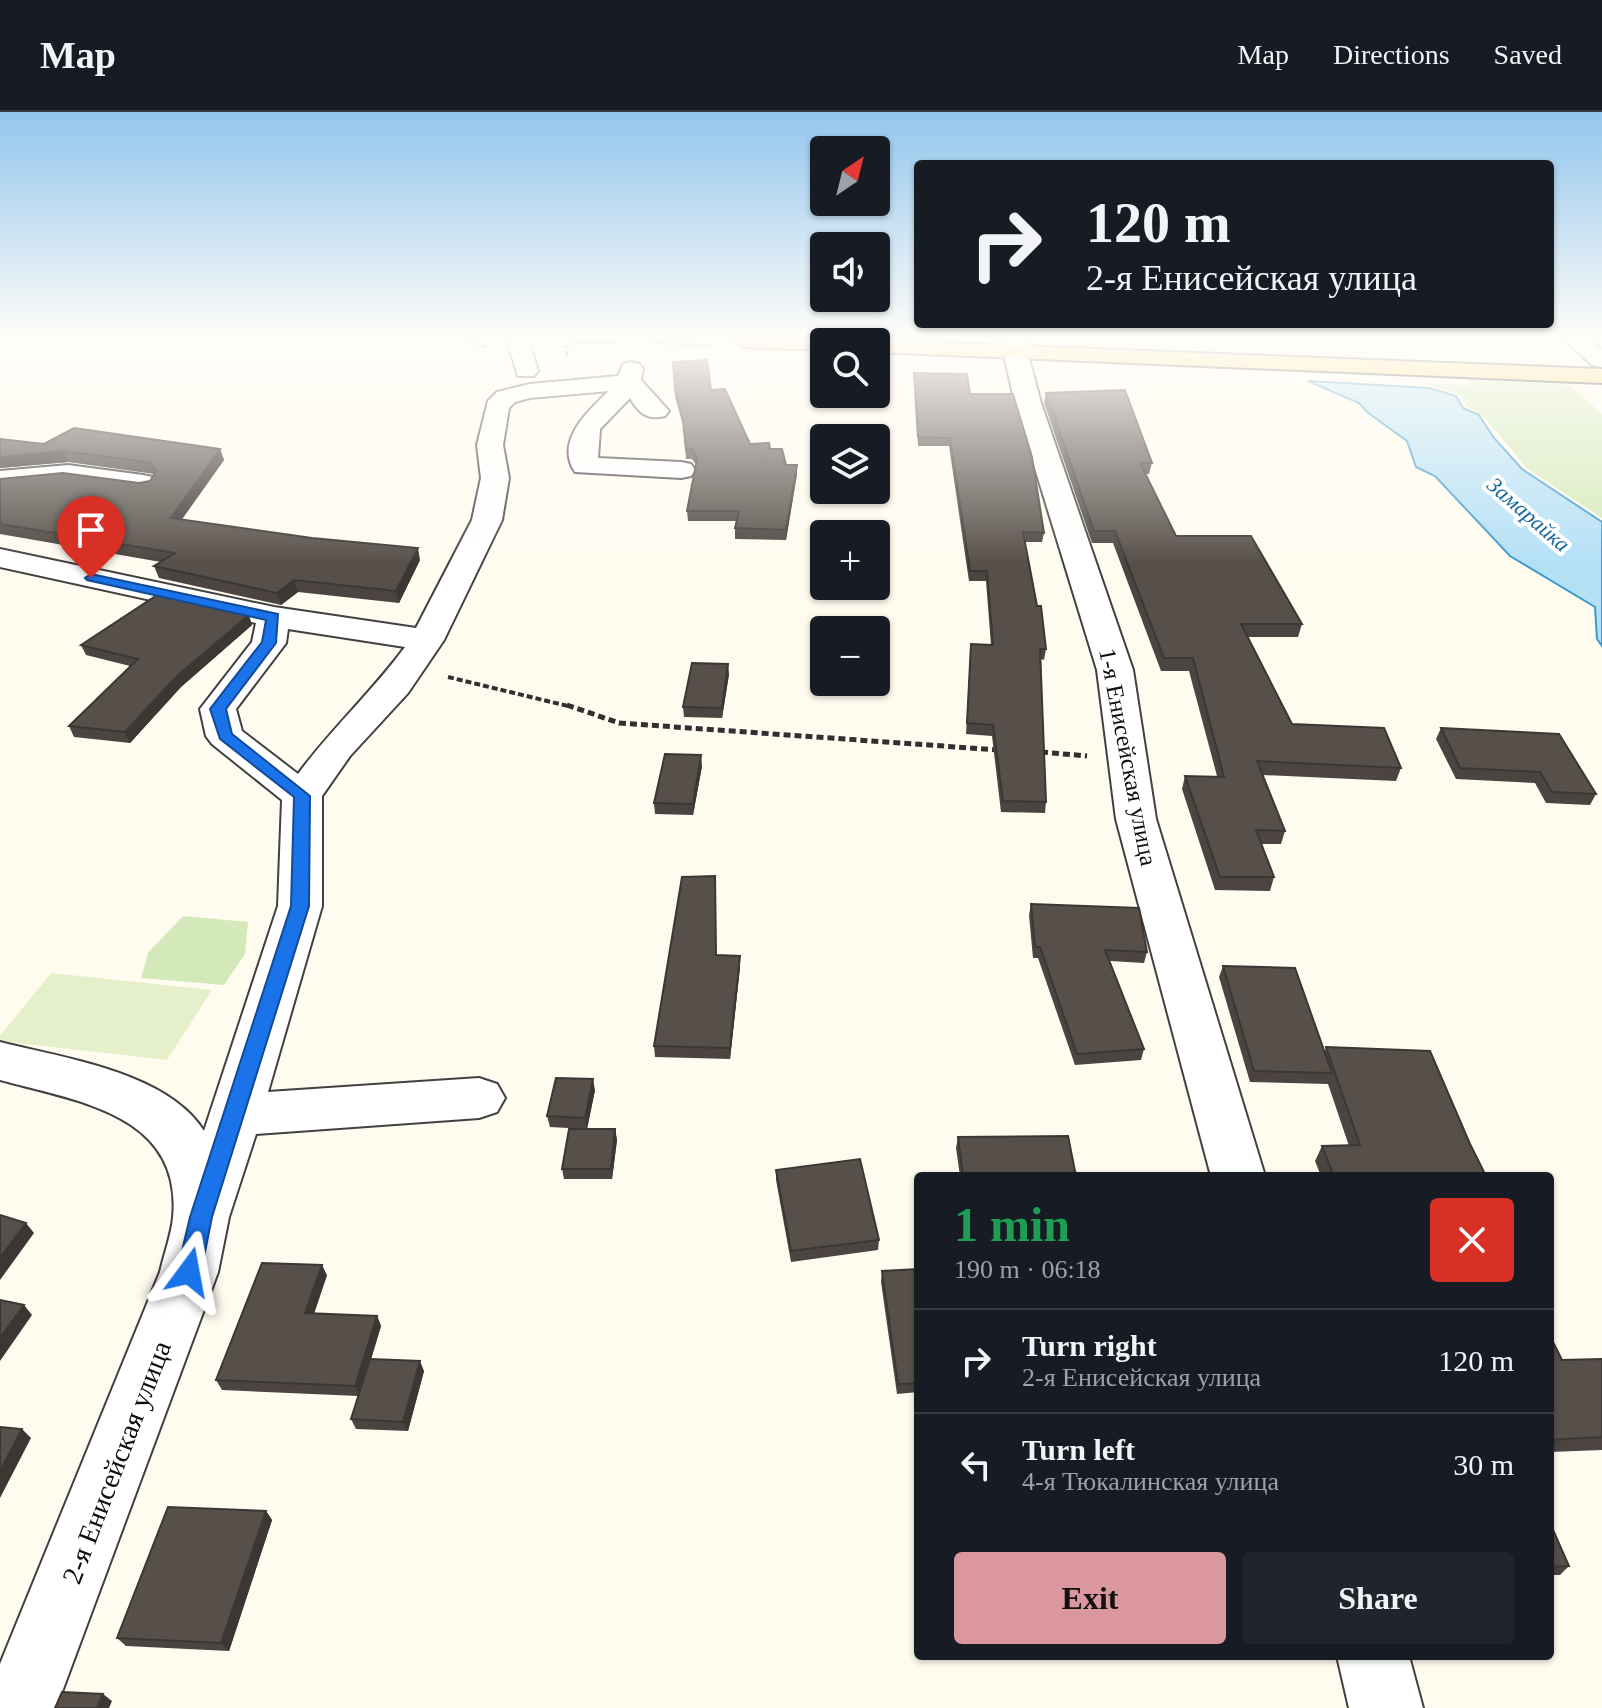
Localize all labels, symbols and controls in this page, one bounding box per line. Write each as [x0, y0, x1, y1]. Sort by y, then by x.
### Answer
text: Map [40, 34, 116, 76]
text: Map [1238, 39, 1289, 70]
text: Directions [1333, 39, 1450, 70]
text: Saved [1494, 39, 1562, 70]
north arrow [810, 136, 890, 216]
map controls [810, 136, 890, 696]
icon: right [954, 192, 1058, 296]
text: 120 m [1086, 192, 1231, 254]
button: sound [810, 232, 890, 312]
text: 2-я Енисейская улица [1086, 258, 1417, 298]
button: search [810, 328, 890, 408]
button: layers [810, 424, 890, 504]
water label: Замарайка [1482, 472, 1575, 557]
pin [57, 496, 125, 578]
icon: arrive [69, 508, 113, 552]
button: + [810, 520, 890, 600]
button: − [810, 616, 890, 696]
street label: 1-я Енисейская улица [1094, 646, 1162, 868]
text: 1 min [954, 1198, 1070, 1251]
button: close [1430, 1198, 1514, 1282]
position arrow [147, 1230, 231, 1314]
text: 190 m · 06:18 [954, 1255, 1101, 1284]
text: Turn right [1022, 1329, 1157, 1362]
street label: 2-я Енисейская улица [56, 1336, 177, 1588]
icon: right [954, 1339, 998, 1383]
text: 120 m [1438, 1344, 1514, 1377]
text: 2-я Енисейская улица [1022, 1363, 1261, 1392]
text: Turn left [1022, 1433, 1135, 1466]
icon: left [954, 1443, 998, 1487]
text: 30 m [1453, 1448, 1514, 1481]
text: 4-я Тюкалинская улица [1022, 1467, 1279, 1496]
button: Exit [954, 1552, 1226, 1644]
button: Share [1242, 1552, 1514, 1644]

